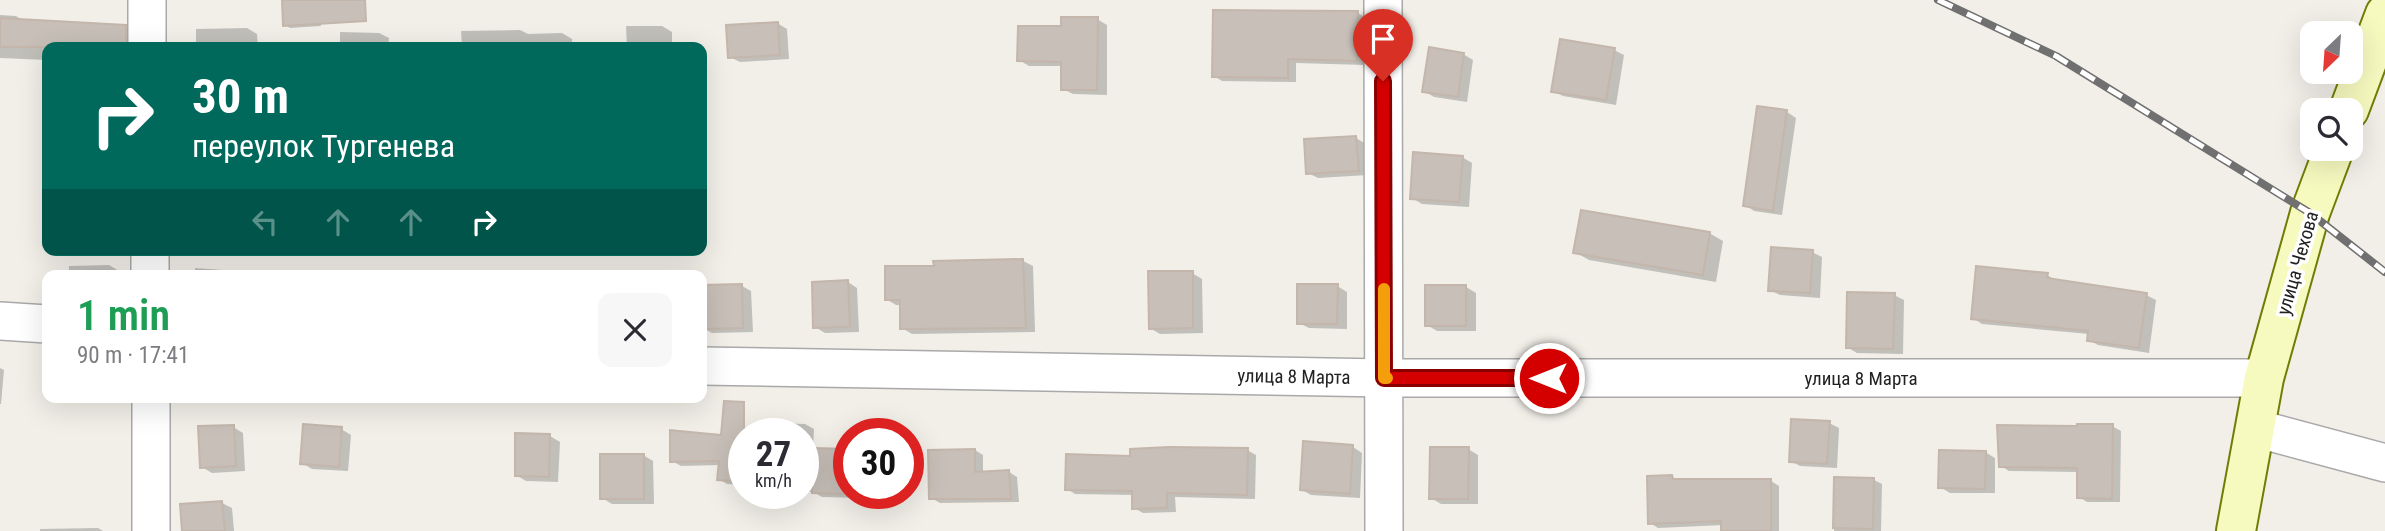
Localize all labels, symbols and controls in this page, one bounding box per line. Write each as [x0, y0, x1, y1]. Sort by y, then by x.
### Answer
pin [1353, 9, 1413, 81]
icon: arrive [1364, 20, 1402, 58]
north arrow [2300, 21, 2362, 84]
map controls [2300, 21, 2363, 161]
text: 30 m [192, 68, 289, 125]
icon: right [77, 70, 168, 161]
button: search [2300, 98, 2363, 161]
text: переулок Тургенева [192, 127, 455, 165]
icon: left [246, 203, 284, 241]
icon: ahead [319, 203, 357, 241]
icon: ahead [392, 203, 430, 241]
icon: right [465, 203, 503, 241]
street label: улица Чехова [2272, 209, 2323, 318]
text: 1 min [77, 291, 170, 340]
button: close [598, 293, 672, 367]
position arrow [1512, 341, 1586, 415]
text: 90 m · 17:41 [77, 342, 189, 369]
street label: улица 8 Марта [1237, 364, 1351, 389]
street label: улица 8 Марта [1804, 367, 1918, 390]
speed limit sign: 30 [833, 418, 924, 509]
text: 27 [756, 434, 791, 475]
text: km/h [755, 470, 792, 491]

